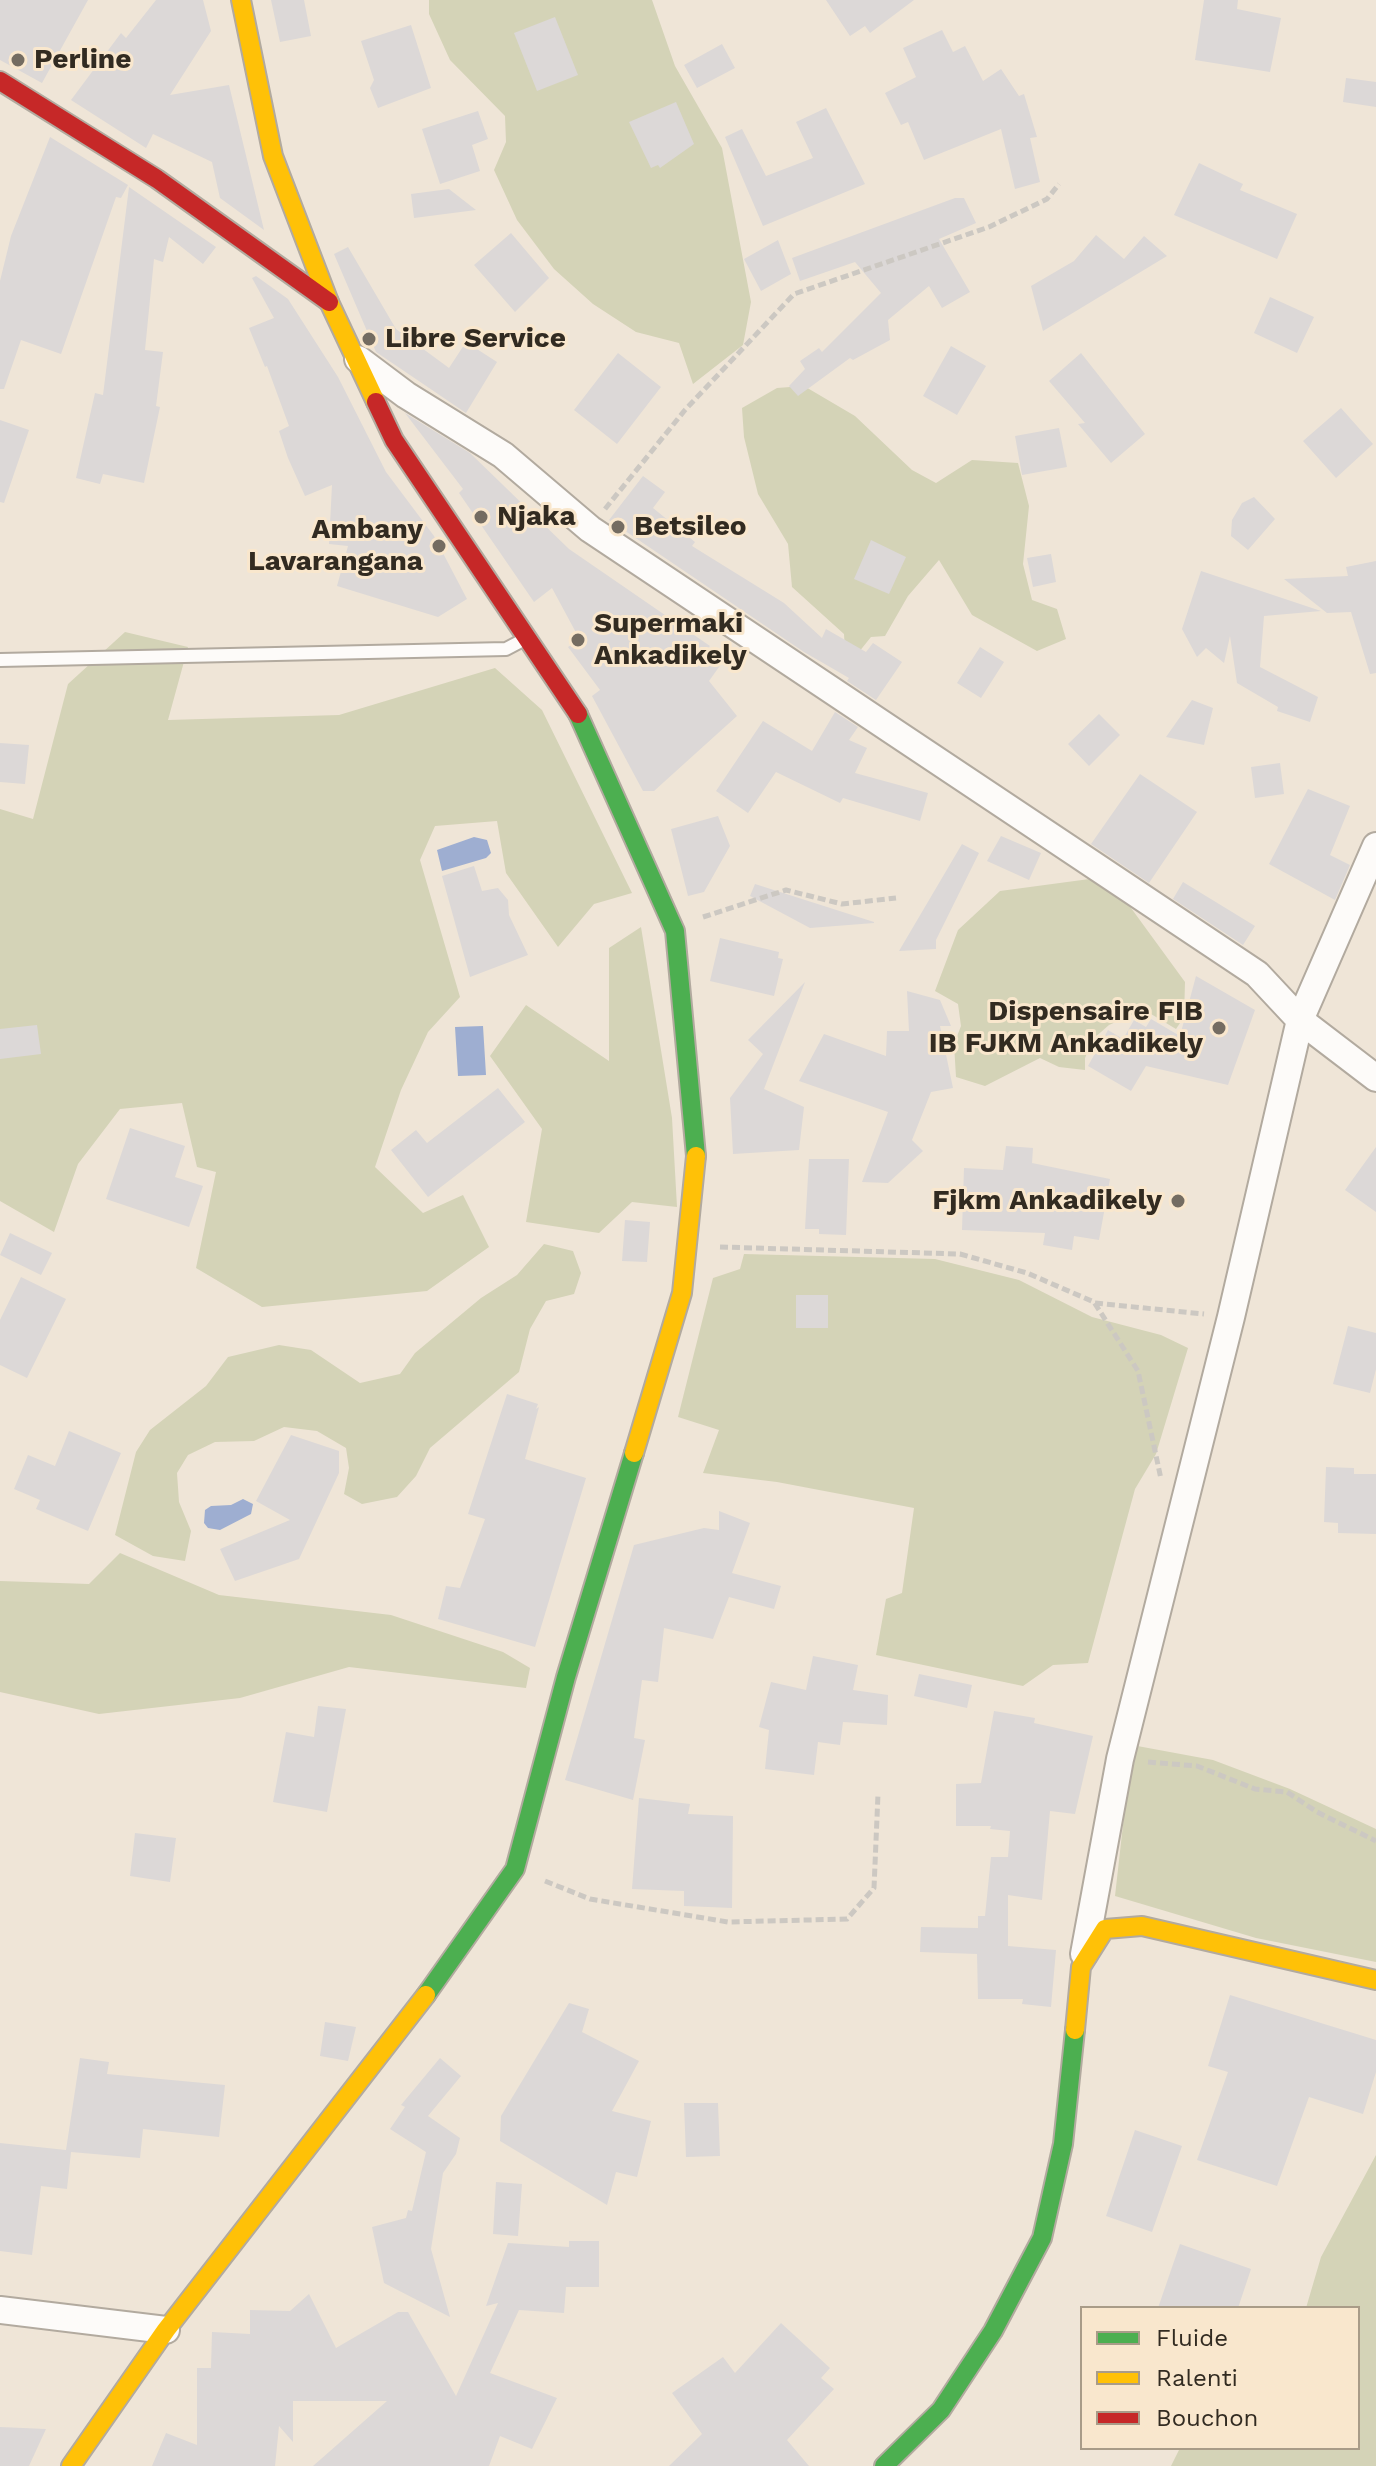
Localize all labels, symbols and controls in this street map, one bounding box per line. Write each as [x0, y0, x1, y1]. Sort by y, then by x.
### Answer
place label: Perline [34, 43, 131, 77]
marker: Perline [9, 51, 27, 69]
place label: Libre Service [385, 322, 566, 356]
marker: Libre Service [360, 330, 378, 348]
place label: Njaka [497, 500, 576, 534]
marker: Njaka [472, 508, 490, 526]
place label: Betsileo [634, 510, 747, 544]
place label: Ambany Lavarangana [248, 513, 423, 579]
marker: Betsileo [609, 518, 627, 536]
marker: Ambany Lavarangana [430, 537, 448, 555]
place label: Supermaki Ankadikely [594, 607, 747, 673]
marker: Supermaki Ankadikely [569, 631, 587, 649]
place label: Dispensaire FIB IB FJKM Ankadikely [929, 995, 1203, 1061]
marker: Dispensaire FIB IB FJKM Ankadikely [1210, 1019, 1228, 1037]
place label: Fjkm Ankadikely [932, 1184, 1162, 1218]
marker: Fjkm Ankadikely [1169, 1192, 1187, 1210]
legend [1080, 2306, 1360, 2450]
text: Fluide [1156, 2324, 1228, 2352]
text: Ralenti [1156, 2364, 1238, 2392]
text: Bouchon [1156, 2404, 1258, 2432]

